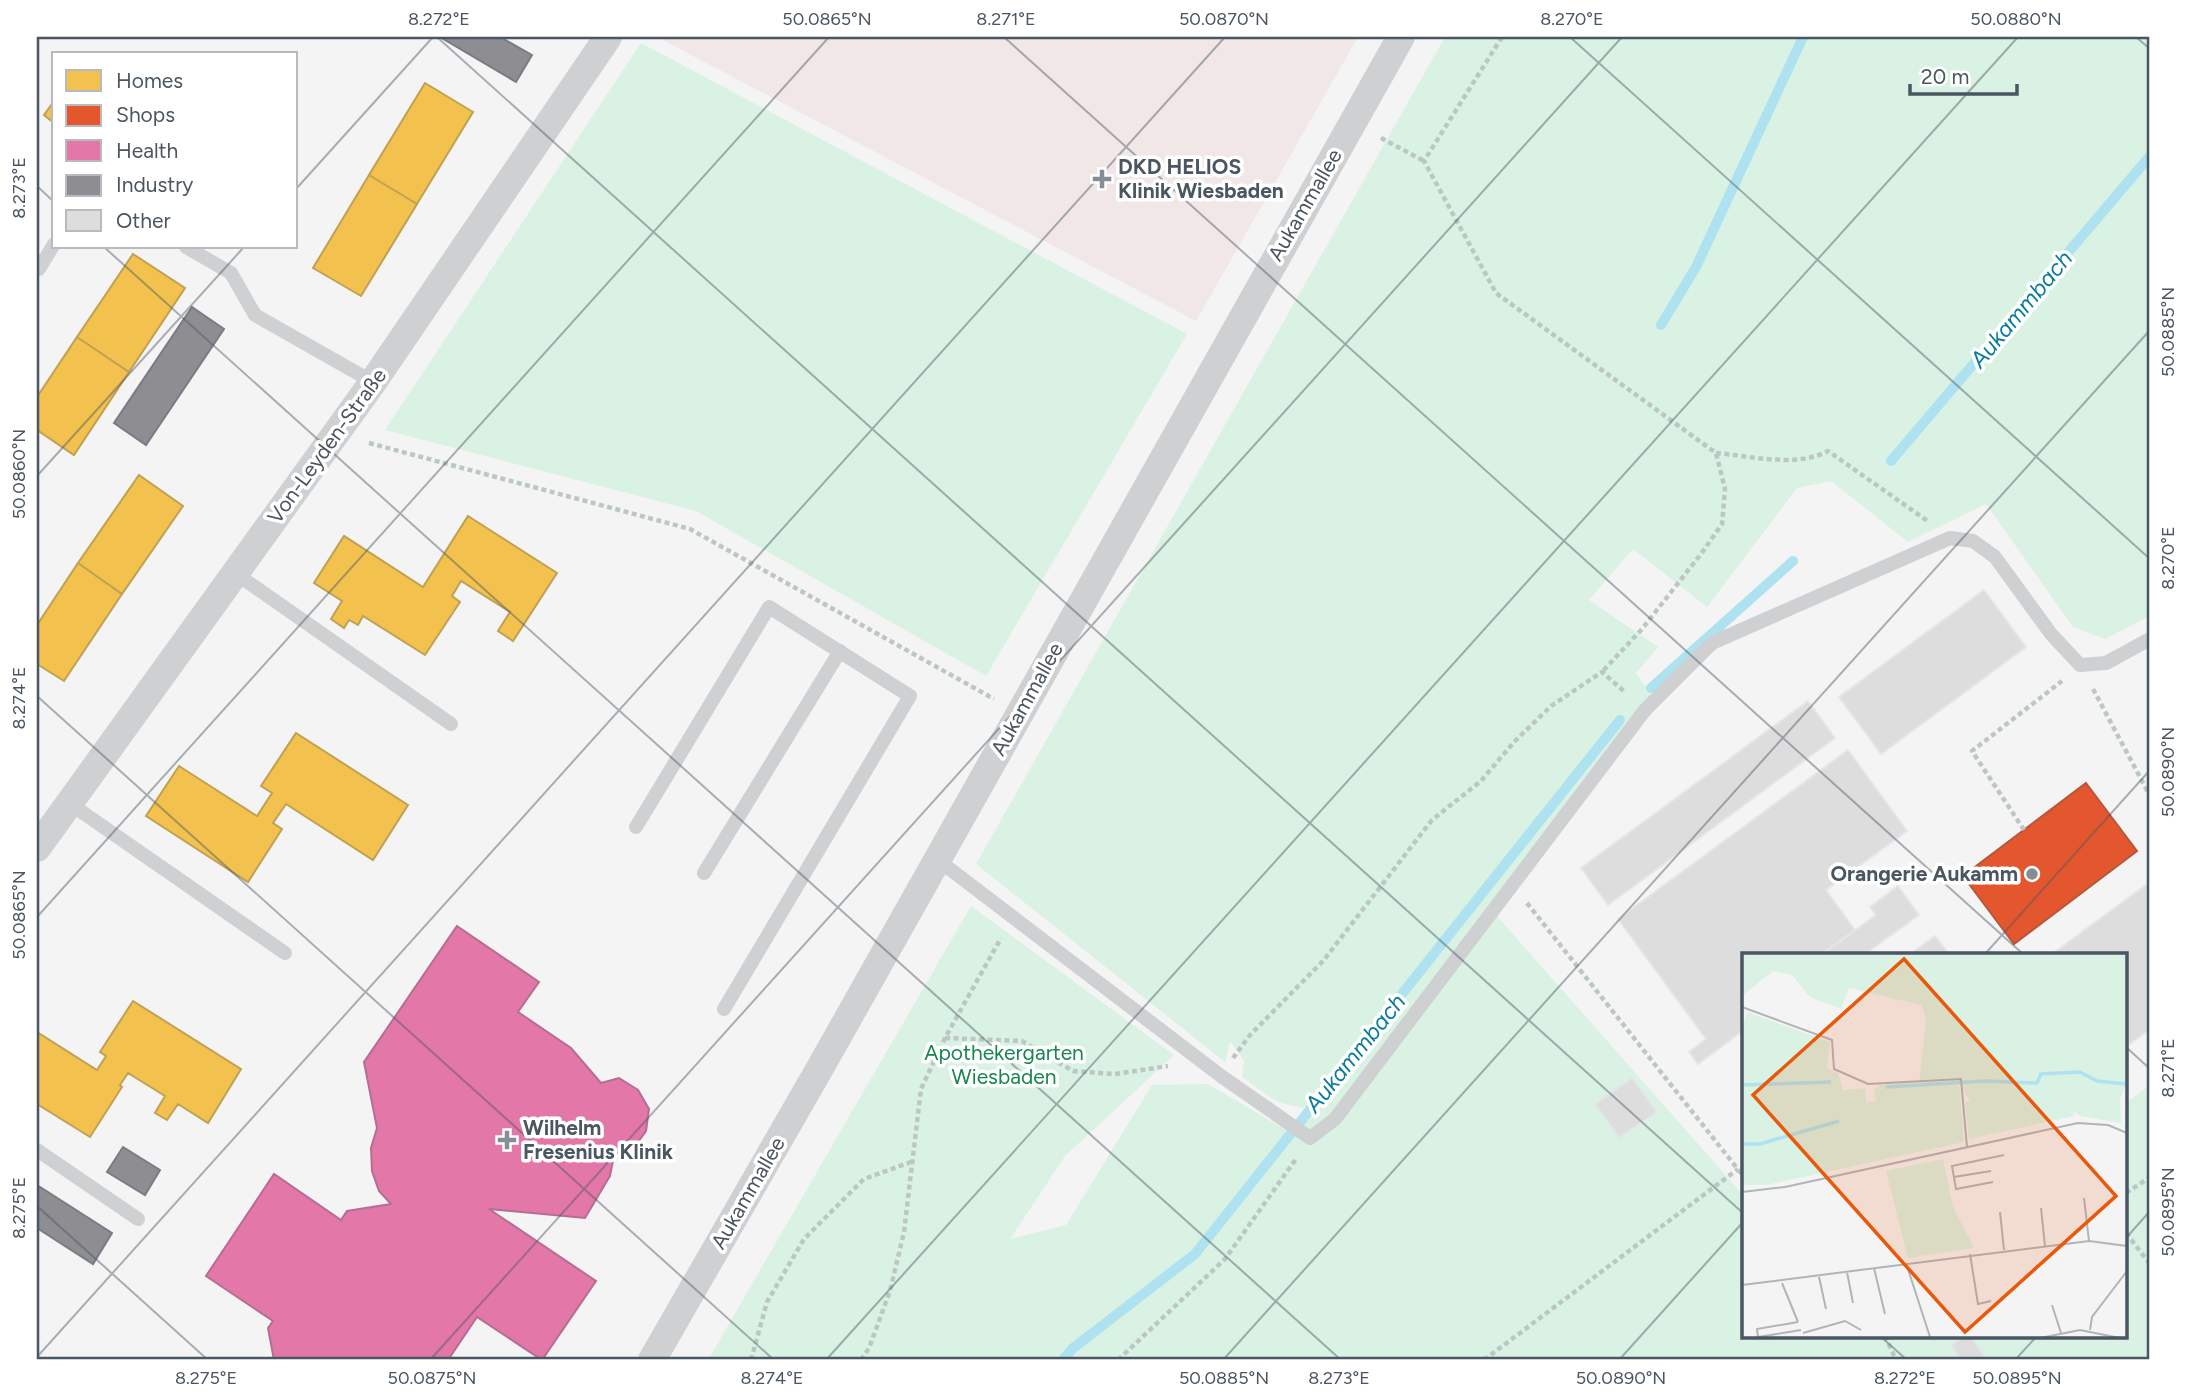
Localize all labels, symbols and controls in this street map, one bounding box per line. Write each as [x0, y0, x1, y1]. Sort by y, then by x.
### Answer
text: 8.272°E [408, 8, 470, 30]
text: 50.0865°N [782, 8, 872, 30]
text: 8.271°E [976, 8, 1036, 30]
text: 50.0870°N [1179, 8, 1269, 30]
text: 8.270°E [1540, 8, 1604, 30]
text: 50.0880°N [1970, 8, 2062, 30]
legend [52, 52, 298, 248]
scale bar [1910, 52, 2017, 96]
text: 20 m [1921, 64, 1969, 89]
text: Homes [116, 68, 183, 93]
text: Shops [116, 102, 175, 127]
text: Health [116, 138, 178, 163]
street label: Aukammallee [1262, 144, 1347, 265]
place label: DKD HELIOS Klinik Wiesbaden [1118, 154, 1284, 203]
text: 8.273°E [8, 157, 30, 219]
marker: DKD HELIOS Klinik Wiesbaden [1092, 169, 1112, 189]
text: Industry [116, 172, 193, 197]
text: Other [116, 208, 171, 233]
water label: Aukammbach [1963, 245, 2078, 374]
text: 50.0885°N [2157, 287, 2179, 377]
street label: Von-Leyden-Straße [262, 363, 391, 528]
text: 50.0860°N [8, 429, 30, 519]
text: 8.270°E [2157, 526, 2179, 590]
street label: Aukammallee [985, 638, 1068, 760]
text: 8.274°E [8, 667, 30, 730]
text: 50.0890°N [2157, 727, 2179, 817]
place label: Orangerie Aukamm [1831, 861, 2018, 886]
marker: Orangerie Aukamm [2024, 866, 2040, 882]
text: 50.0865°N [8, 870, 30, 960]
inset map [1742, 953, 2128, 1338]
water label: Aukammbach [1298, 988, 1411, 1119]
text: 8.271°E [2157, 1038, 2179, 1098]
park label: Apothekergarten Wiesbaden [924, 1040, 1084, 1089]
place label: Wilhelm Fresenius Klinik [523, 1115, 674, 1164]
marker: Wilhelm Fresenius Klinik [497, 1130, 517, 1150]
street label: Aukammallee [705, 1132, 790, 1253]
text: 50.0895°N [2157, 1167, 2179, 1257]
text: 8.275°E [8, 1177, 30, 1239]
text: 8.275°E [175, 1367, 237, 1389]
text: 50.0875°N [388, 1367, 476, 1389]
text: 8.274°E [741, 1367, 804, 1389]
text: 50.0885°N [1179, 1367, 1269, 1389]
text: 8.273°E [1308, 1367, 1370, 1389]
text: 50.0890°N [1576, 1367, 1666, 1389]
text: 8.272°E [1874, 1367, 1936, 1389]
text: 50.0895°N [1972, 1367, 2062, 1389]

